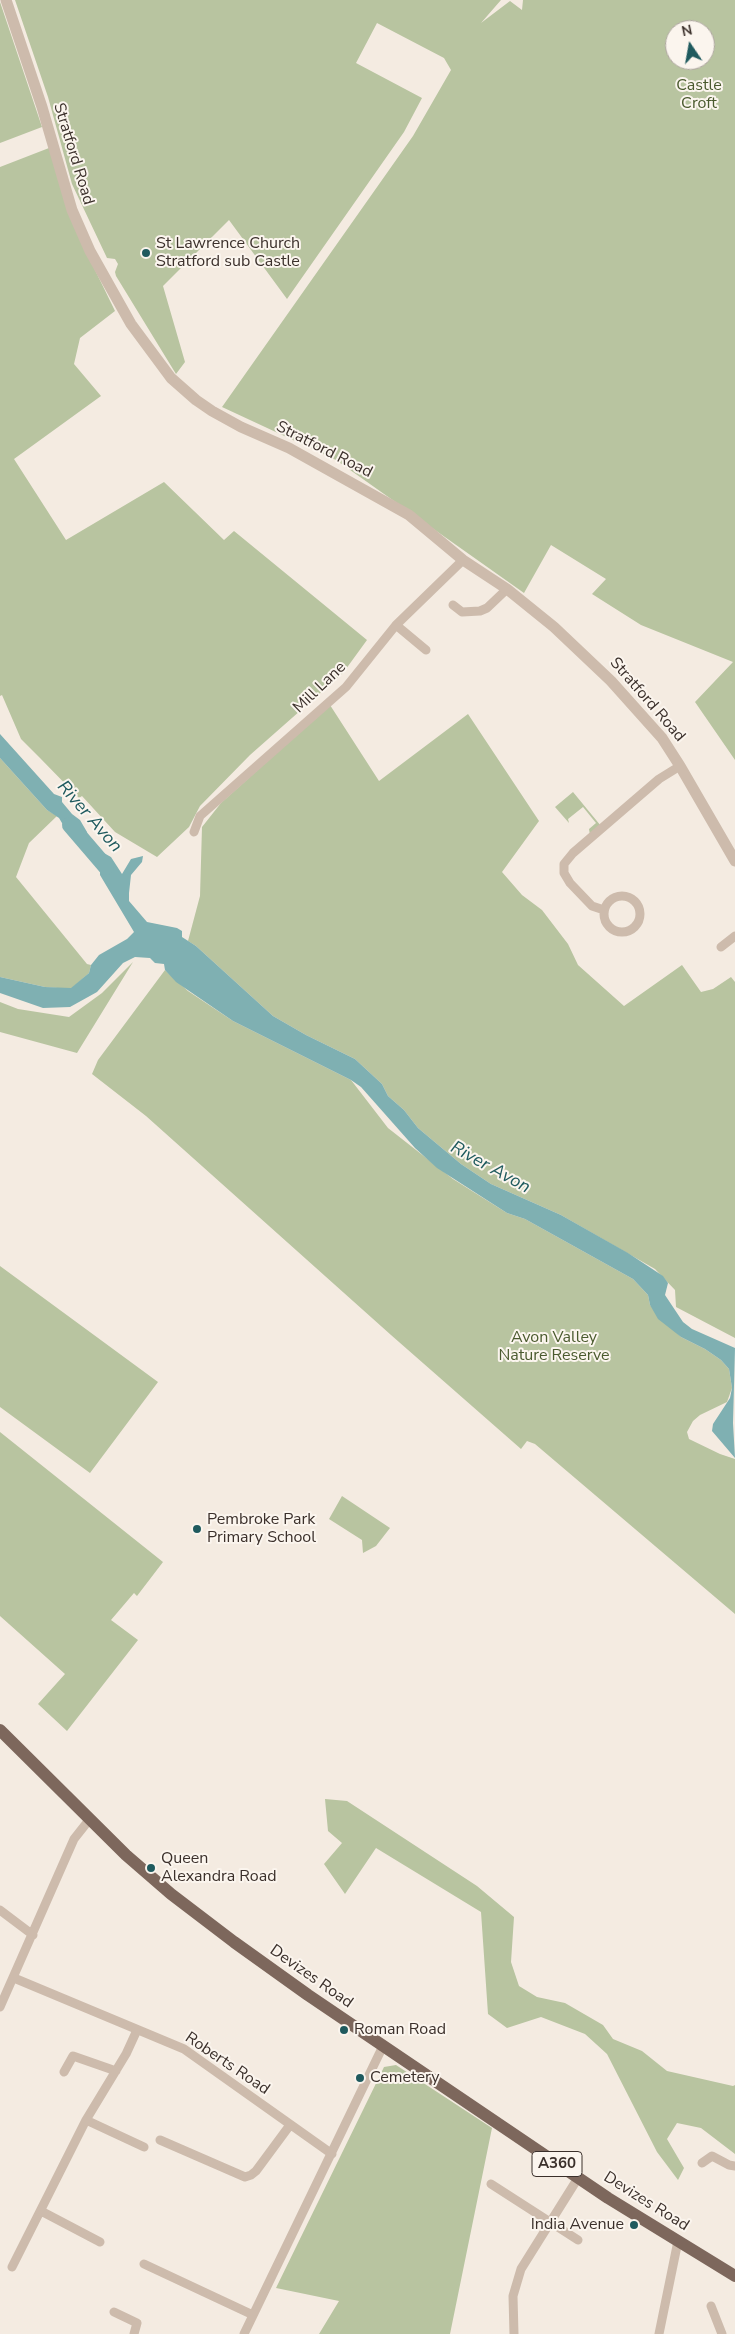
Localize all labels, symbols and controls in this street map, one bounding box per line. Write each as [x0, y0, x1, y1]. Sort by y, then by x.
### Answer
north arrow [665, 20, 715, 70]
text: N [680, 20, 694, 41]
park label: Castle Croft [676, 76, 722, 114]
street label: Stratford Road [48, 101, 98, 207]
place label: St Lawrence Church Stratford sub Castle [156, 234, 300, 272]
marker: St Lawrence Church Stratford sub Castle [140, 247, 152, 259]
street label: Stratford Road [273, 418, 375, 482]
street label: Stratford Road [605, 654, 689, 746]
street label: Mill Lane [290, 658, 350, 718]
water label: River Avon [52, 777, 126, 857]
water label: River Avon [446, 1137, 534, 1199]
park label: Avon Valley Nature Reserve [498, 1328, 610, 1366]
place label: Pembroke Park Primary School [207, 1510, 316, 1548]
marker: Pembroke Park Primary School [191, 1523, 203, 1535]
place label: Queen Alexandra Road [161, 1849, 276, 1887]
marker: Queen Alexandra Road [145, 1862, 157, 1874]
street label: Devizes Road [266, 1941, 356, 2013]
place label: Roman Road [354, 2020, 446, 2040]
marker: Roman Road [338, 2024, 350, 2036]
street label: Roberts Road [181, 2029, 273, 2099]
place label: Cemetery [370, 2068, 439, 2088]
marker: Cemetery [354, 2072, 366, 2084]
road number: A360 [532, 2152, 582, 2176]
street label: Devizes Road [600, 2168, 692, 2236]
place label: India Avenue [531, 2215, 624, 2235]
marker: India Avenue [628, 2219, 640, 2231]

